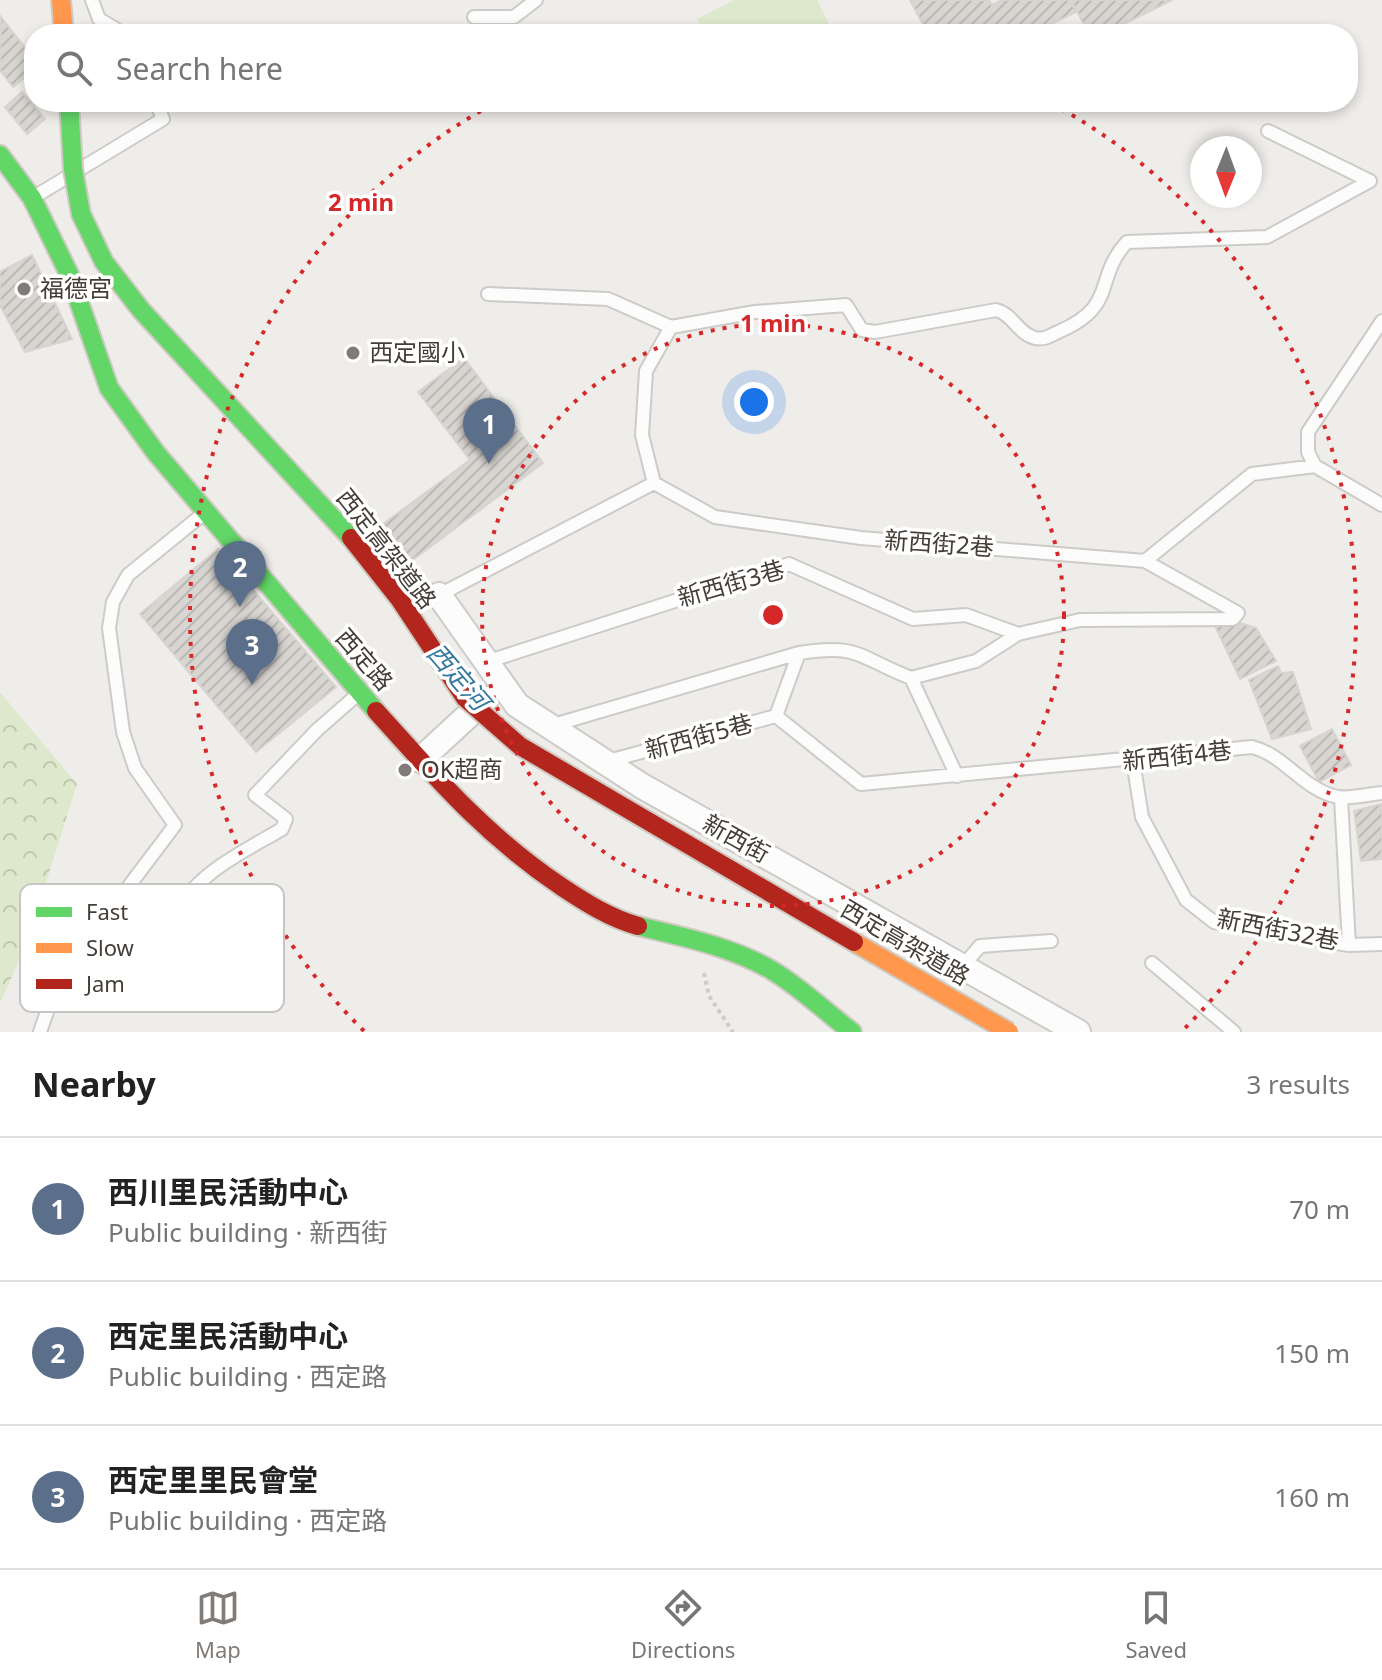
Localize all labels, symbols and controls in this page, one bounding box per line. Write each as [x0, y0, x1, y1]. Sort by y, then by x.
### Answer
search box [24, 24, 1358, 112]
icon: search [52, 46, 96, 90]
text: Search here [116, 48, 283, 89]
north arrow [1190, 136, 1262, 208]
text: 2 min [328, 185, 394, 218]
place label: 福德宮 [40, 271, 112, 304]
marker: 福德宮 [15, 280, 33, 298]
text: 1 min [740, 306, 806, 339]
place label: 西定國小 [369, 335, 465, 368]
marker: 西定國小 [344, 344, 362, 362]
your location [734, 382, 774, 422]
pin: 1 [463, 398, 515, 464]
street label: 西定高架道路 [330, 481, 445, 615]
street label: 新西街2巷 [883, 522, 995, 563]
pin: 2 [214, 541, 266, 607]
street label: 新西街3巷 [673, 552, 788, 614]
centre of rings [759, 601, 787, 629]
pin: 3 [226, 619, 278, 685]
street label: 西定路 [329, 621, 401, 697]
water label: 西定河 [420, 635, 501, 721]
street label: 新西街5巷 [641, 705, 756, 766]
street label: 新西街4巷 [1121, 732, 1233, 777]
place label: OK超商 [421, 752, 503, 785]
marker: OK超商 [396, 761, 414, 779]
street label: 新西街 [697, 806, 776, 870]
legend [20, 884, 284, 1012]
street label: 西定高架道路 [835, 891, 976, 992]
text: Fast [86, 896, 128, 926]
street label: 新西街32巷 [1215, 901, 1342, 957]
text: Slow [86, 932, 135, 962]
text: Jam [84, 968, 125, 998]
text: Nearby [32, 1061, 156, 1107]
text: 3 results [1246, 1066, 1350, 1102]
text: 西川里民活動中心 [108, 1171, 348, 1212]
text: 1 [51, 1191, 65, 1227]
text: 70 m [1289, 1191, 1350, 1227]
text: Public building · 新西街 [108, 1214, 387, 1250]
text: 西定里民活動中心 [108, 1315, 348, 1356]
text: 2 [51, 1335, 65, 1371]
text: 150 m [1274, 1335, 1350, 1371]
text: Public building · 西定路 [108, 1358, 387, 1394]
text: 西定里里民會堂 [108, 1459, 318, 1500]
text: 3 [51, 1479, 65, 1515]
text: 160 m [1274, 1479, 1350, 1515]
text: Public building · 西定路 [108, 1502, 387, 1538]
tab: Map [195, 1586, 241, 1664]
tab: Directions [631, 1586, 735, 1664]
tab: Saved [1125, 1586, 1187, 1664]

